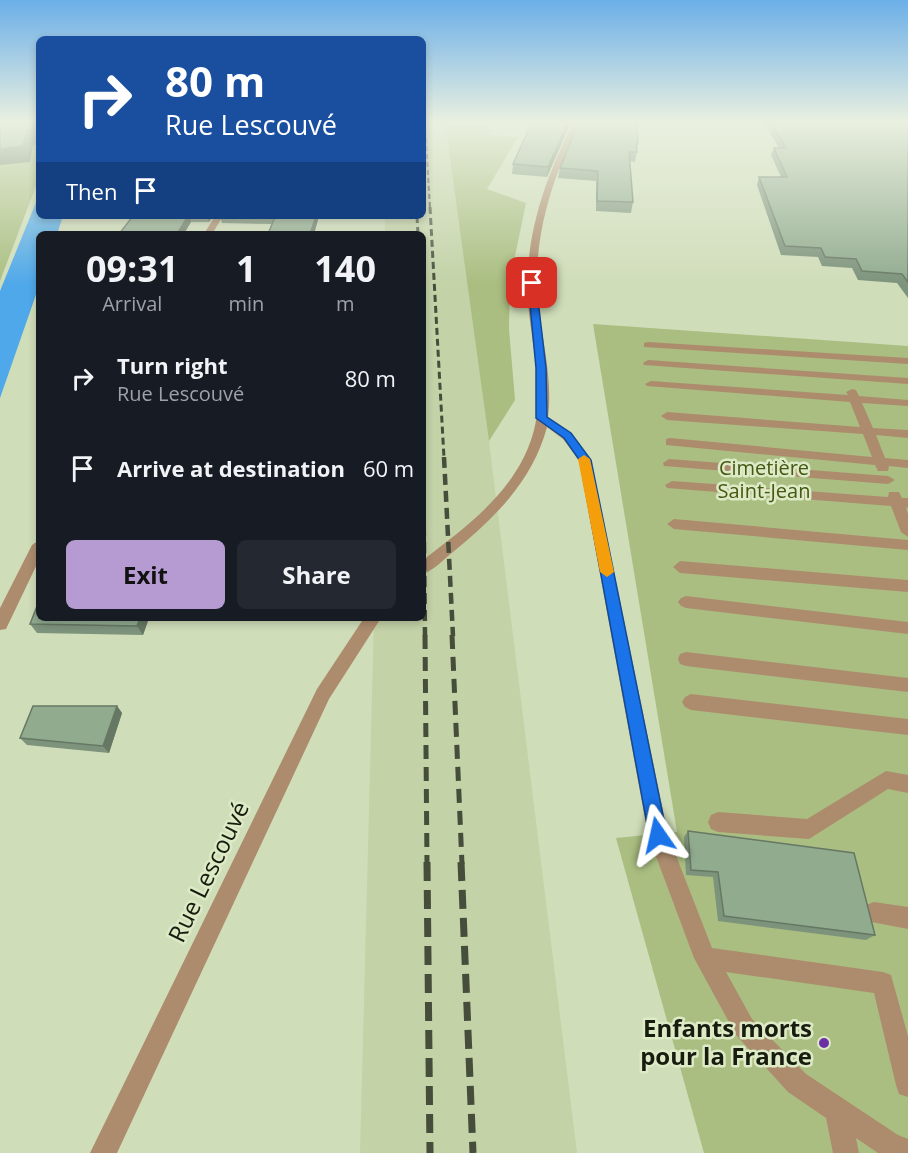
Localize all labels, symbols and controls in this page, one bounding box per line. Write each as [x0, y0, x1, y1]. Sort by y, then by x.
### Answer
text: 80 m [165, 52, 265, 109]
icon: right [66, 60, 144, 138]
text: Rue Lescouvé [165, 106, 337, 143]
icon: arrive [129, 174, 162, 207]
text: Then [66, 176, 117, 206]
text: 09:31 [86, 244, 179, 293]
text: 1 [236, 244, 257, 293]
text: 140 [314, 244, 376, 293]
pin [506, 257, 557, 308]
icon: arrive [515, 266, 548, 299]
text: Arrival [102, 290, 162, 317]
text: min [228, 290, 264, 317]
text: m [336, 290, 354, 317]
text: Turn right [117, 350, 228, 380]
icon: right [66, 362, 99, 395]
text: 80 m [345, 363, 396, 393]
text: Rue Lescouvé [117, 380, 244, 407]
icon: arrive [66, 452, 99, 485]
text: Arrive at destination [117, 453, 345, 483]
text: 60 m [363, 453, 414, 483]
park label: Cimetière Saint-Jean [718, 454, 810, 504]
button: Exit [66, 540, 225, 609]
button: Share [237, 540, 396, 609]
street label: Rue Lescouvé [159, 795, 256, 947]
position arrow [626, 803, 690, 867]
place label: Enfants morts pour la France [640, 1011, 812, 1072]
marker: Enfants morts pour la France [817, 1036, 831, 1050]

